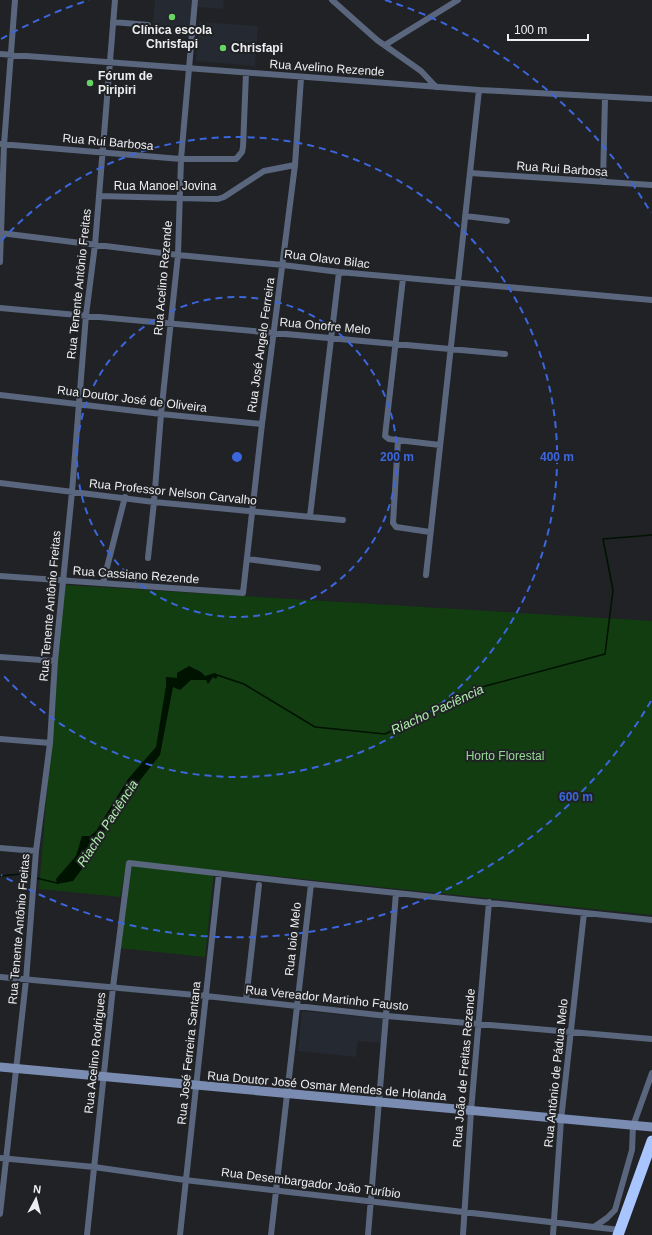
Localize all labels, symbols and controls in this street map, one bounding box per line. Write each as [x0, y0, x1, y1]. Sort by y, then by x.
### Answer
marker: Clínica escola Chrisfapi [167, 12, 177, 22]
scale bar [508, 16, 588, 42]
place label: Clínica escola Chrisfapi [132, 23, 212, 51]
text: 100 m [514, 23, 547, 37]
place label: Chrisfapi [231, 41, 283, 55]
marker: Chrisfapi [218, 43, 228, 53]
street label: Rua Avelino Rezende [269, 57, 385, 79]
place label: Fórum de Piripiri [98, 69, 153, 97]
marker: Fórum de Piripiri [85, 78, 95, 88]
street label: Rua Rui Barbosa [62, 131, 154, 153]
street label: Rua Rui Barbosa [516, 159, 608, 179]
street label: Rua Manoel Jovina [114, 179, 217, 193]
street label: Rua Tenente Antônio Freitas [64, 208, 94, 360]
street label: Rua Acelino Rezende [151, 220, 175, 336]
street label: Rua Olavo Bilac [283, 247, 371, 271]
street label: Rua José Angelo Ferreira [245, 276, 277, 413]
street label: Rua Onofre Melo [279, 315, 371, 337]
street label: Rua Doutor José de Oliveira [56, 383, 208, 415]
centre of rings [230, 450, 244, 464]
text: 200 m [380, 450, 414, 464]
text: 400 m [540, 450, 574, 464]
street label: Rua Professor Nelson Carvalho [88, 476, 258, 508]
street label: Rua Tenente Antônio Freitas [36, 530, 64, 682]
street label: Rua Cassiano Rezende [72, 564, 200, 586]
water label: Riacho Paciência [389, 681, 486, 737]
park label: Horto Florestal [466, 749, 544, 763]
water label: Riacho Paciência [74, 777, 141, 869]
text: 600 m [559, 790, 593, 804]
street label: Rua Tenente Antônio Freitas [5, 853, 33, 1005]
street label: Rua Ioio Melo [282, 901, 304, 977]
street label: Rua José Ferreira Santana [175, 980, 204, 1125]
street label: Rua Vereador Martinho Fausto [245, 982, 410, 1014]
street label: Rua João de Freitas Rezende [450, 988, 478, 1148]
street label: Rua Acelino Rodrigues [82, 992, 108, 1114]
street label: Rua Antônio de Pádua Melo [541, 998, 571, 1148]
street label: Rua Doutor José Osmar Mendes de Holanda [207, 1069, 448, 1103]
street label: Rua Desembargador João Turíbio [220, 1165, 402, 1201]
north arrow [16, 1179, 56, 1219]
text: N [33, 1183, 42, 1196]

